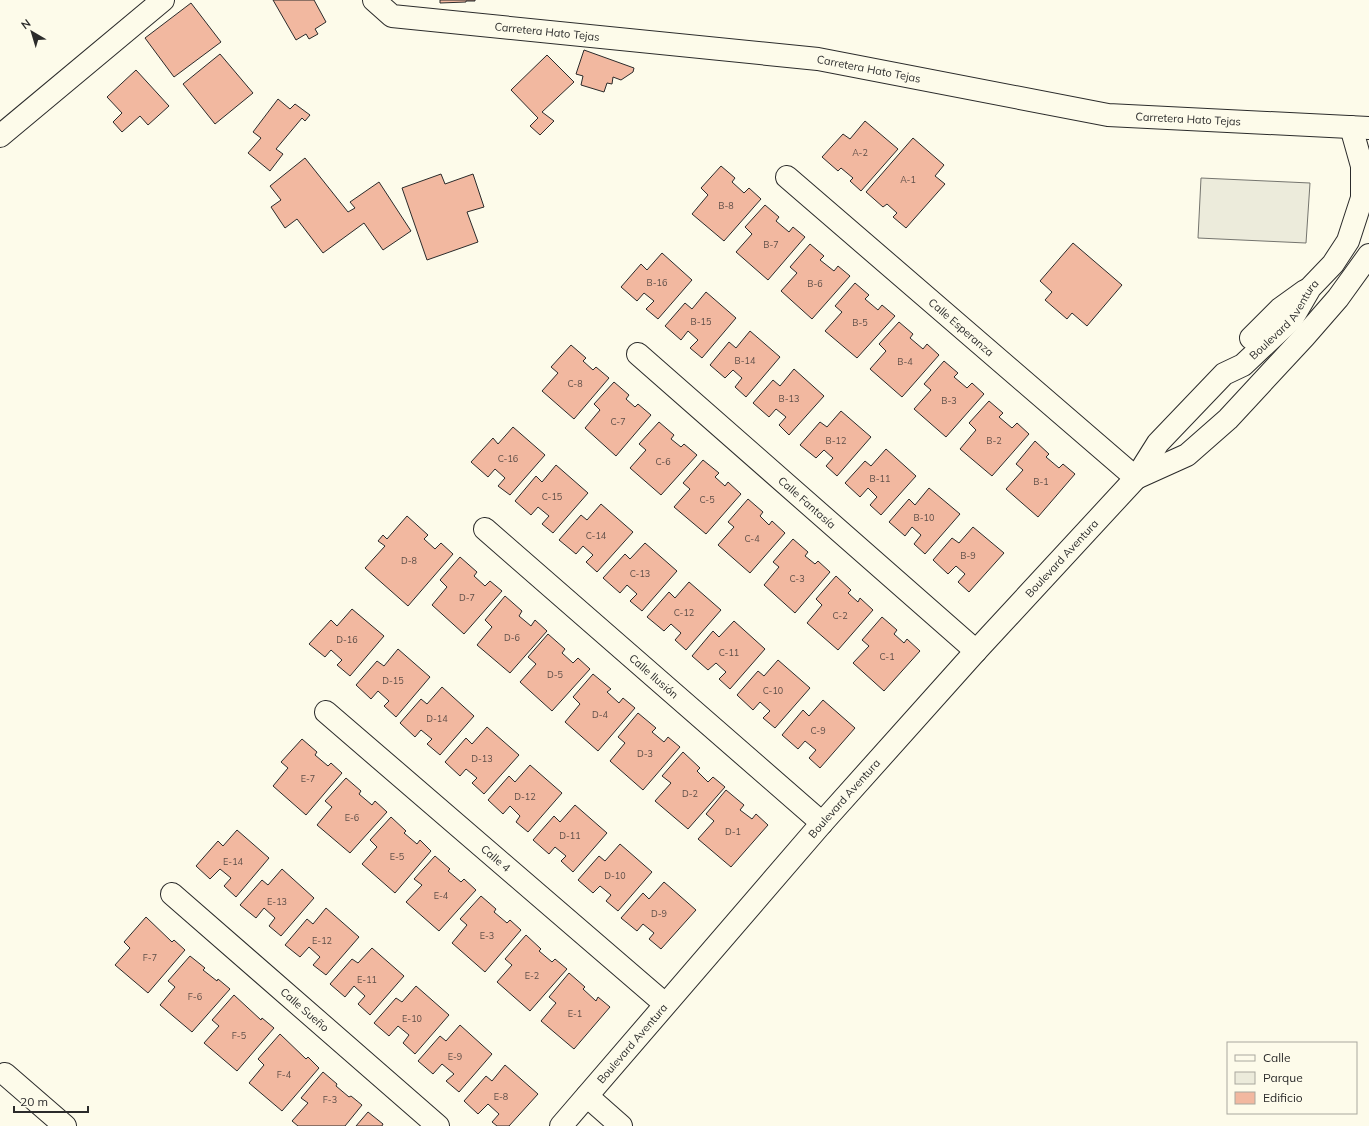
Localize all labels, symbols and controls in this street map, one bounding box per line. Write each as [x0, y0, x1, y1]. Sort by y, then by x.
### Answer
north arrow [12, 12, 52, 52]
text: N [18, 16, 33, 32]
street label: Carretera Hato Tejas [494, 19, 600, 44]
street label: Carretera Hato Tejas [816, 52, 922, 86]
street label: Carretera Hato Tejas [1135, 109, 1241, 129]
house number: A-2 [852, 147, 868, 158]
house number: A-1 [900, 174, 916, 185]
house number: B-8 [718, 200, 734, 211]
house number: B-7 [763, 239, 779, 250]
street label: Boulevard Aventura [1246, 276, 1321, 362]
house number: B-16 [647, 277, 667, 288]
house number: B-6 [807, 278, 823, 289]
street label: Calle Esperanza [926, 295, 997, 359]
house number: B-15 [691, 316, 712, 327]
house number: B-5 [852, 317, 868, 328]
house number: B-14 [735, 355, 756, 366]
house number: B-4 [897, 356, 913, 367]
house number: C-8 [567, 378, 583, 389]
house number: B-13 [779, 393, 799, 404]
house number: B-3 [941, 395, 957, 406]
house number: C-7 [610, 416, 626, 427]
house number: B-12 [826, 435, 846, 446]
house number: B-2 [986, 435, 1002, 446]
house number: C-16 [498, 453, 518, 464]
house number: C-6 [655, 456, 671, 467]
street label: Calle Fantasía [775, 473, 839, 532]
house number: B-11 [870, 473, 890, 484]
house number: B-1 [1033, 476, 1049, 487]
house number: C-15 [542, 491, 563, 502]
house number: C-5 [699, 494, 715, 505]
house number: B-10 [914, 512, 934, 523]
street label: Boulevard Aventura [1022, 516, 1101, 600]
house number: C-14 [586, 530, 607, 541]
house number: C-4 [744, 533, 760, 544]
house number: B-9 [960, 550, 976, 561]
house number: D-8 [401, 555, 417, 566]
house number: C-13 [630, 568, 650, 579]
house number: C-3 [789, 573, 805, 584]
house number: D-7 [459, 592, 475, 603]
house number: C-12 [674, 607, 694, 618]
house number: C-2 [832, 610, 848, 621]
house number: D-6 [504, 632, 520, 643]
house number: D-16 [336, 634, 358, 645]
house number: C-11 [719, 647, 739, 658]
street label: Calle Ilusión [626, 651, 681, 701]
house number: C-1 [879, 651, 895, 662]
house number: D-5 [547, 669, 564, 680]
house number: D-15 [382, 675, 404, 686]
house number: C-10 [763, 685, 783, 696]
house number: D-4 [592, 709, 609, 720]
house number: D-14 [426, 713, 448, 724]
house number: C-9 [810, 725, 826, 736]
house number: D-3 [637, 748, 653, 759]
house number: D-13 [471, 753, 493, 764]
street label: Boulevard Aventura [805, 756, 883, 841]
house number: E-7 [301, 773, 315, 784]
house number: D-2 [682, 788, 698, 799]
house number: D-12 [514, 791, 536, 802]
house number: E-6 [345, 812, 359, 823]
house number: D-1 [725, 826, 741, 837]
house number: D-11 [559, 830, 581, 841]
street label: Calle 4 [478, 842, 514, 875]
house number: E-5 [390, 851, 405, 862]
house number: E-14 [223, 856, 244, 867]
house number: D-10 [604, 870, 626, 881]
house number: E-4 [434, 890, 449, 901]
house number: E-13 [267, 896, 287, 907]
house number: D-9 [651, 908, 667, 919]
house number: E-3 [480, 930, 494, 941]
house number: E-12 [312, 935, 332, 946]
house number: F-7 [143, 952, 157, 963]
house number: E-2 [525, 970, 539, 981]
house number: E-11 [357, 974, 377, 985]
street label: Calle Sueño [277, 985, 332, 1035]
house number: F-6 [188, 991, 202, 1002]
street label: Boulevard Aventura [594, 1001, 670, 1086]
house number: E-1 [568, 1008, 582, 1019]
house number: E-10 [402, 1013, 422, 1024]
house number: F-5 [232, 1030, 247, 1041]
legend [1227, 1042, 1357, 1114]
text: Calle [1263, 1050, 1290, 1065]
house number: E-9 [448, 1051, 462, 1062]
house number: F-4 [277, 1069, 292, 1080]
text: Parque [1263, 1070, 1303, 1085]
scale bar [14, 1088, 88, 1114]
text: Edificio [1263, 1090, 1303, 1105]
house number: E-8 [494, 1091, 508, 1102]
text: 20 m [20, 1094, 48, 1109]
house number: F-3 [323, 1094, 337, 1105]

